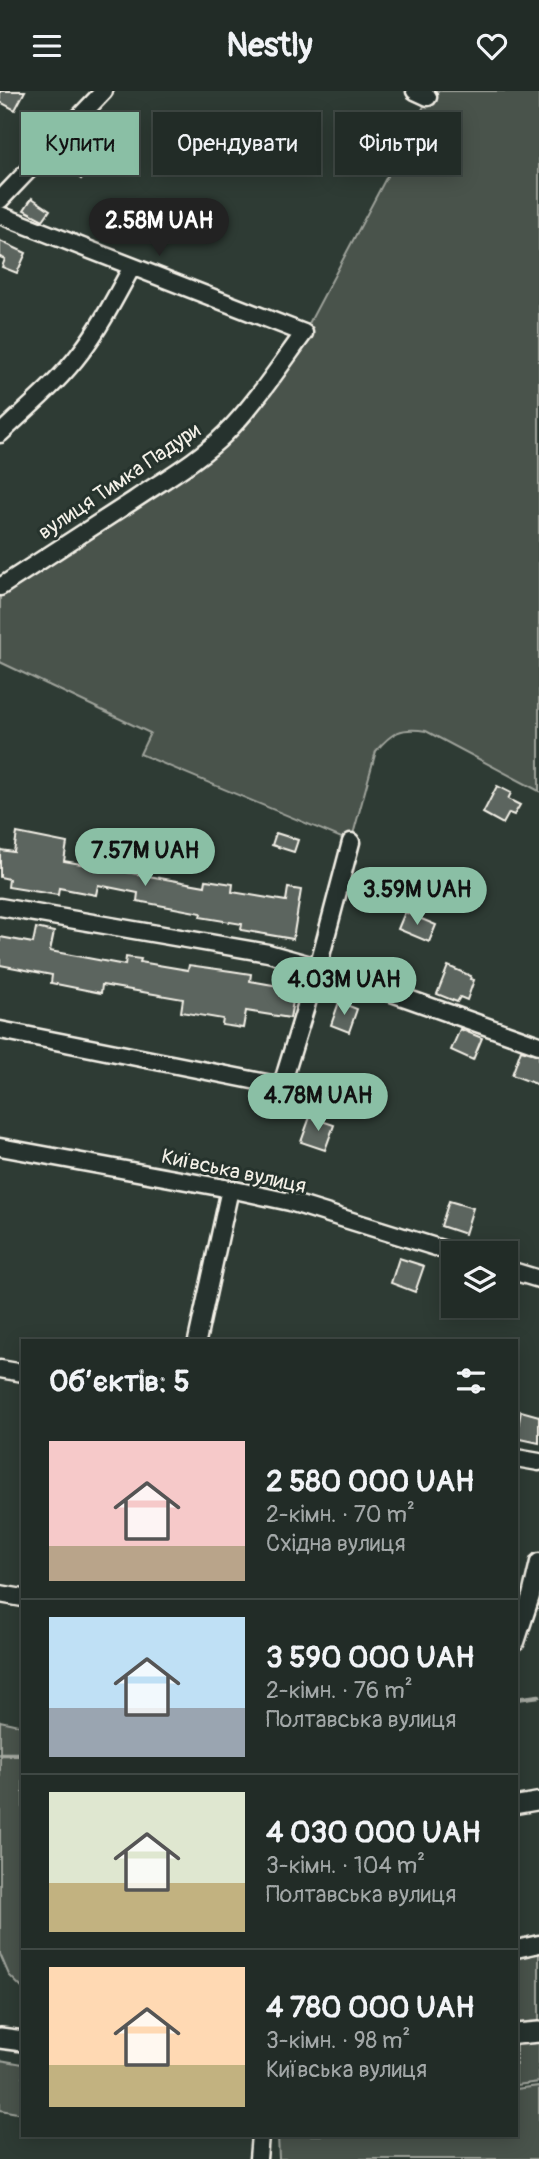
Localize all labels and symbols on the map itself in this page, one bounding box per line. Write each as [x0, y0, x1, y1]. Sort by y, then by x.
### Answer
pin: 2.58M UAH [79, 199, 239, 258]
street label: вулиця Тимка Падури [33, 417, 206, 546]
pin: 7.57M UAH [65, 829, 225, 888]
pin: 3.59M UAH [337, 867, 497, 927]
pin: 4.03M UAH [264, 957, 424, 1017]
pin: 4.78M UAH [238, 1073, 398, 1133]
street label: Київська вулиця [159, 1143, 309, 1200]

